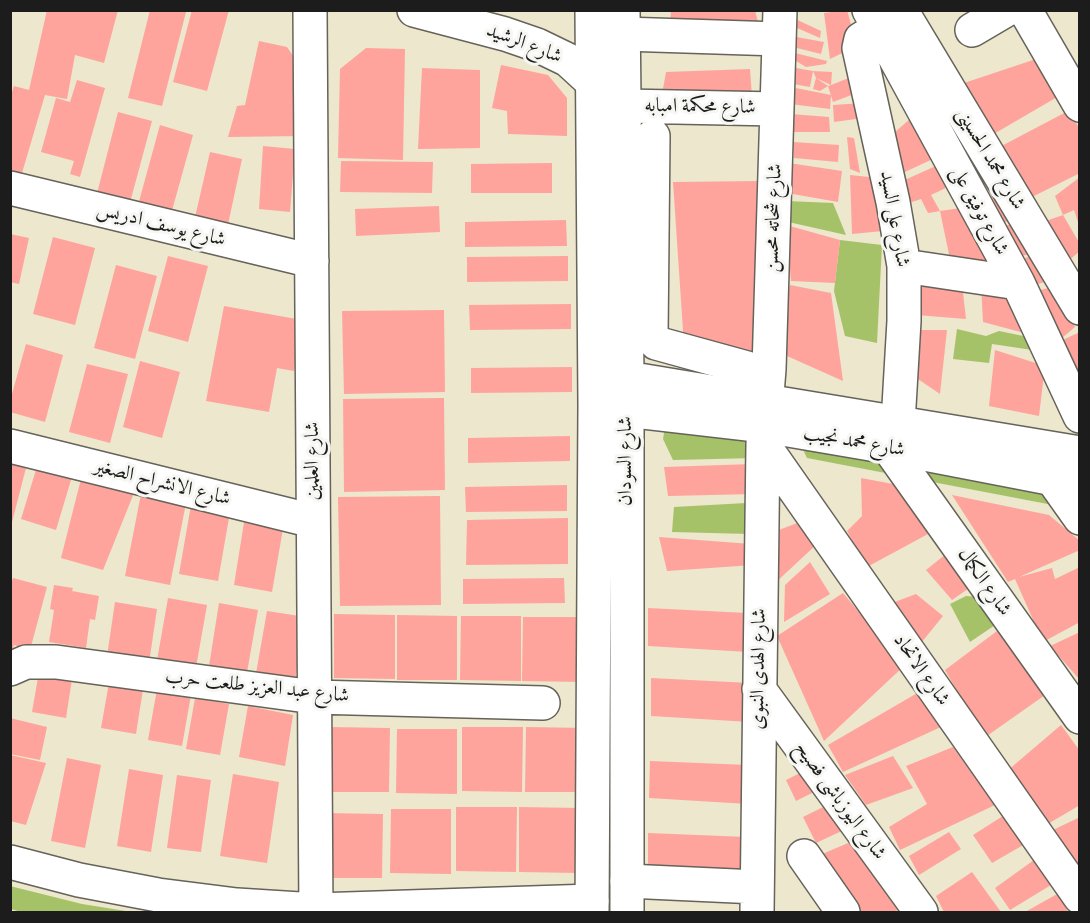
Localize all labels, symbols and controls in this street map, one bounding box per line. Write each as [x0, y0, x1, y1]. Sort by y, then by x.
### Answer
street label: شارع الرشيد [483, 19, 565, 69]
street label: شارع محكمة امبابه [644, 94, 756, 120]
street label: شارع محمد الحسينى [950, 104, 1030, 214]
street label: شارع توفيق على [945, 162, 1013, 260]
street label: شارع شحاته محسن [760, 163, 788, 273]
street label: شارع على السيد [874, 169, 914, 269]
street label: شارع يوسف ادريس [94, 197, 228, 253]
street label: شارع السودان [614, 416, 638, 506]
street label: شارع محمد نجيب [801, 421, 907, 463]
street label: شارع العلمين [301, 422, 325, 500]
street label: شارع الانشراح الصغير [91, 454, 233, 512]
street label: شارع الكمال [952, 543, 1016, 621]
street label: شارع الهدى النبوى [746, 608, 772, 730]
street label: شارع الاتحاد [887, 629, 955, 711]
street label: شارع عبد العزيز طلعت حرب [164, 665, 350, 709]
street label: شارع اليوزباشى فصيح [789, 737, 891, 865]

